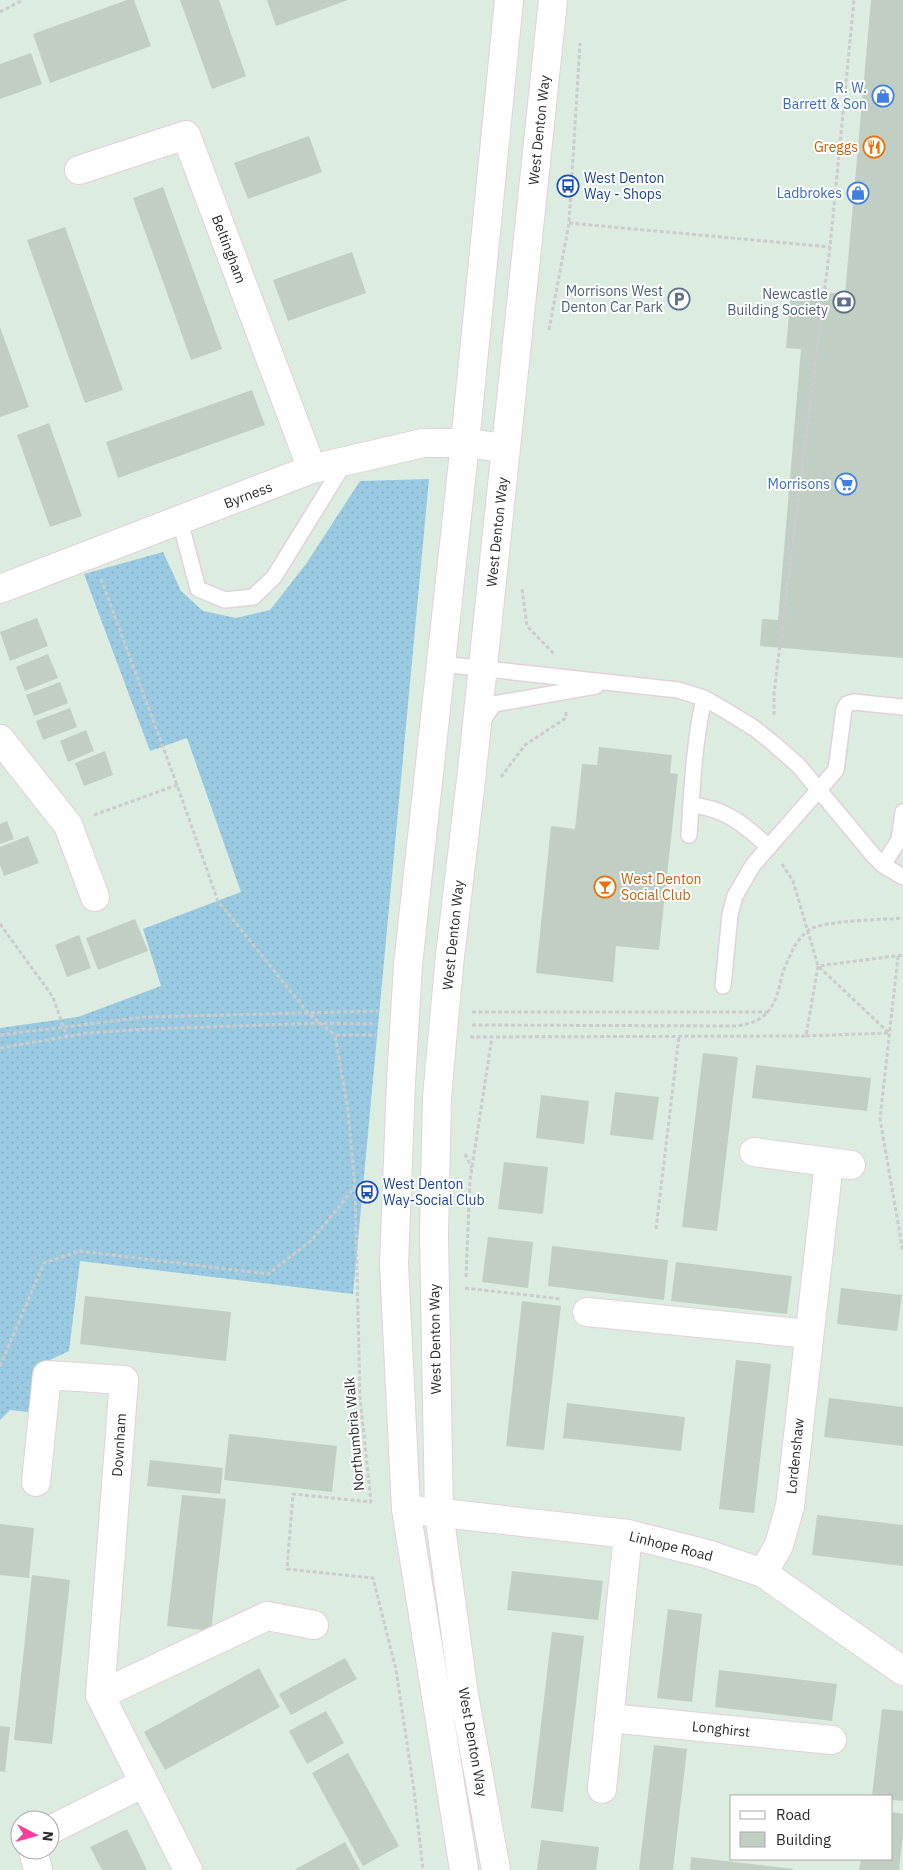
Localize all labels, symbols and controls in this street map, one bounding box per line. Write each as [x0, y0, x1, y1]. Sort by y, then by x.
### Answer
street label: West Denton Way [524, 74, 554, 186]
place label: R. W. Barrett & Son [783, 79, 867, 113]
shop icon: R. W. Barrett & Son [871, 84, 895, 108]
restaurant icon: Greggs [862, 135, 886, 159]
place label: Greggs [814, 138, 858, 156]
place label: West Denton Way - Shops [584, 169, 665, 203]
bus stop icon: West Denton Way - Shops [556, 174, 580, 198]
shop icon: Ladbrokes [846, 181, 870, 205]
place label: Ladbrokes [777, 184, 842, 202]
street label: Beltingham [208, 212, 250, 286]
place label: Morrisons West Denton Car Park [561, 282, 664, 316]
place label: Newcastle Building Society [727, 285, 828, 319]
parking icon: Morrisons West Denton Car Park [667, 287, 691, 311]
bank icon: Newcastle Building Society [832, 290, 856, 314]
supermarket icon: Morrisons [834, 472, 858, 496]
place label: Morrisons [768, 475, 830, 493]
street label: West Denton Way [482, 476, 512, 588]
street label: Byrness [221, 478, 275, 512]
place label: West Denton Social Club [621, 870, 702, 904]
bar icon: West Denton Social Club [593, 875, 617, 899]
street label: West Denton Way [438, 879, 468, 991]
place label: West Denton Way-Social Club [383, 1175, 485, 1209]
bus stop icon: West Denton Way-Social Club [355, 1180, 379, 1204]
street label: West Denton Way [425, 1284, 445, 1394]
street label: Northumbria Walk [340, 1376, 368, 1492]
street label: Downham [108, 1413, 130, 1477]
street label: Lordenshaw [782, 1417, 808, 1495]
street label: Linhope Road [627, 1527, 715, 1565]
street label: West Denton Way [455, 1686, 491, 1798]
street label: Longhirst [691, 1717, 751, 1741]
legend [730, 1795, 893, 1860]
text: Road [776, 1805, 811, 1824]
north arrow [10, 1810, 60, 1860]
text: N [38, 1830, 57, 1842]
text: Building [776, 1830, 831, 1849]

